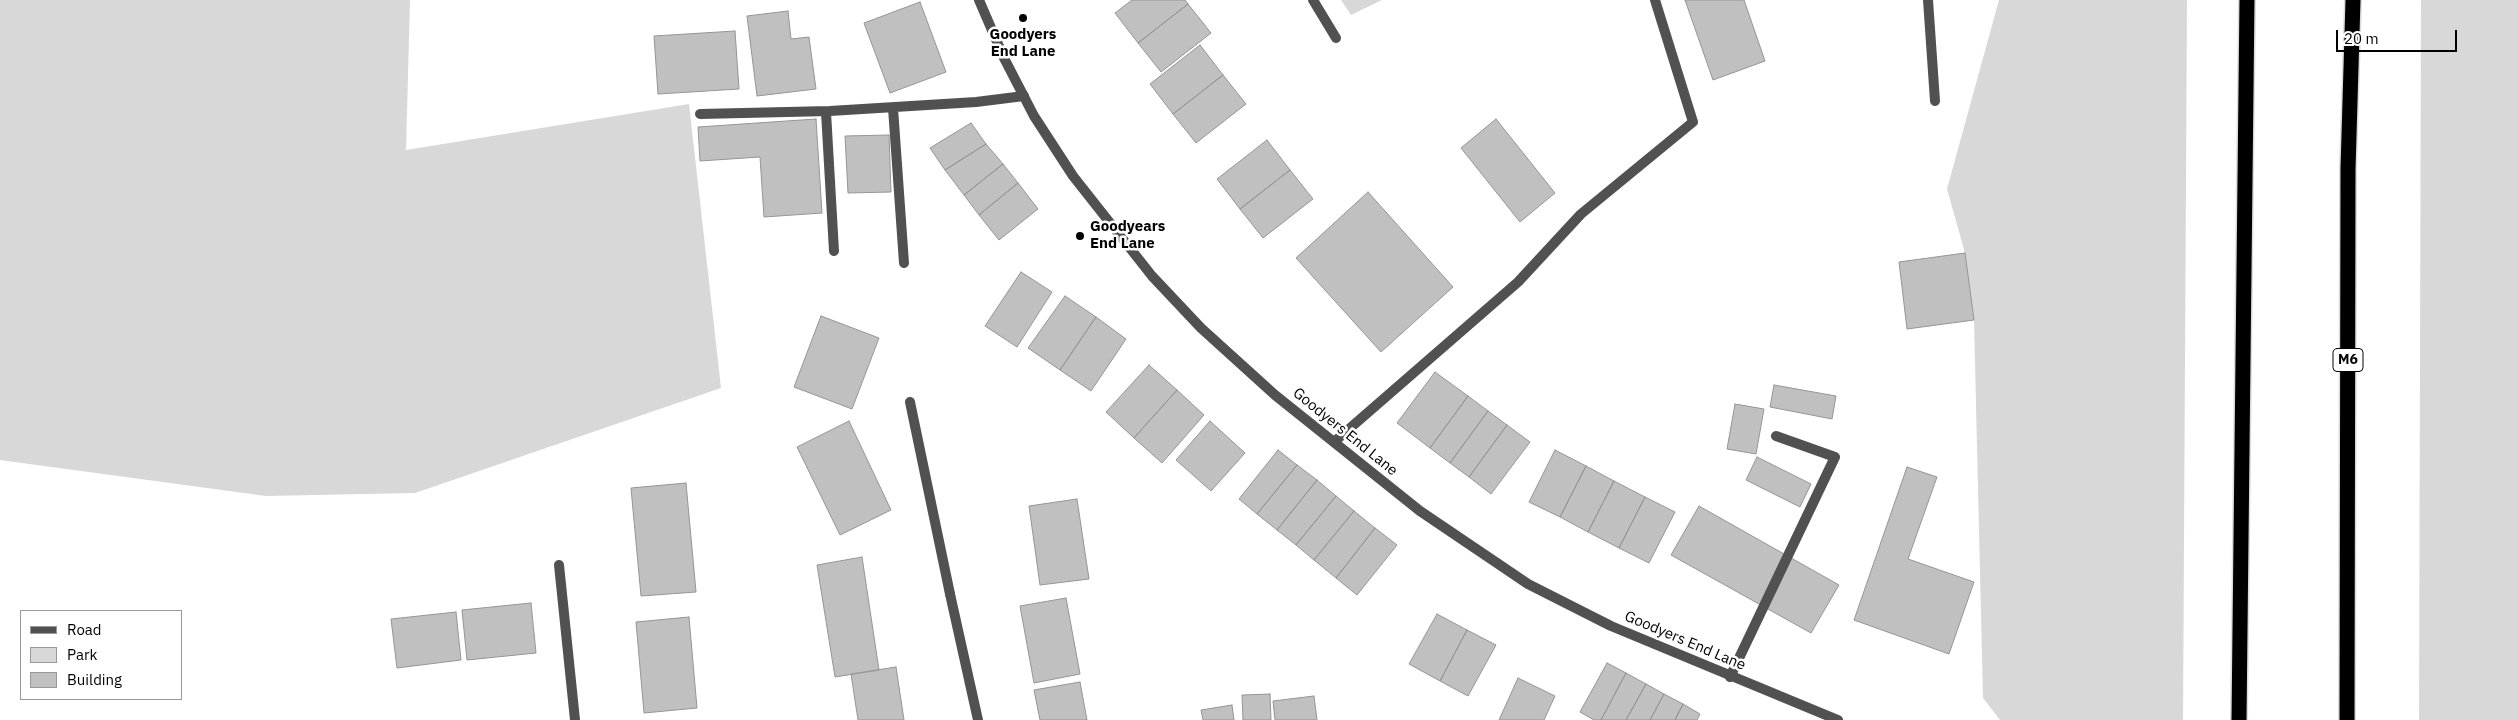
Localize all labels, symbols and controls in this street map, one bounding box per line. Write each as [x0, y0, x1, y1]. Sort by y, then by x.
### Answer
marker: Goodyers End Lane [1017, 12, 1029, 24]
scale bar [2338, 20, 2459, 52]
place label: Goodyers End Lane [990, 26, 1056, 61]
text: 20 m [2344, 29, 2379, 48]
place label: Goodyears End Lane [1090, 218, 1165, 253]
marker: Goodyears End Lane [1074, 230, 1086, 242]
road number: M6 [2333, 348, 2363, 372]
street label: Goodyers End Lane [1289, 384, 1401, 480]
street label: Goodyers End Lane [1622, 607, 1748, 675]
legend [20, 610, 182, 700]
text: Road [67, 620, 102, 639]
text: Park [67, 645, 97, 664]
text: Building [67, 670, 122, 689]

